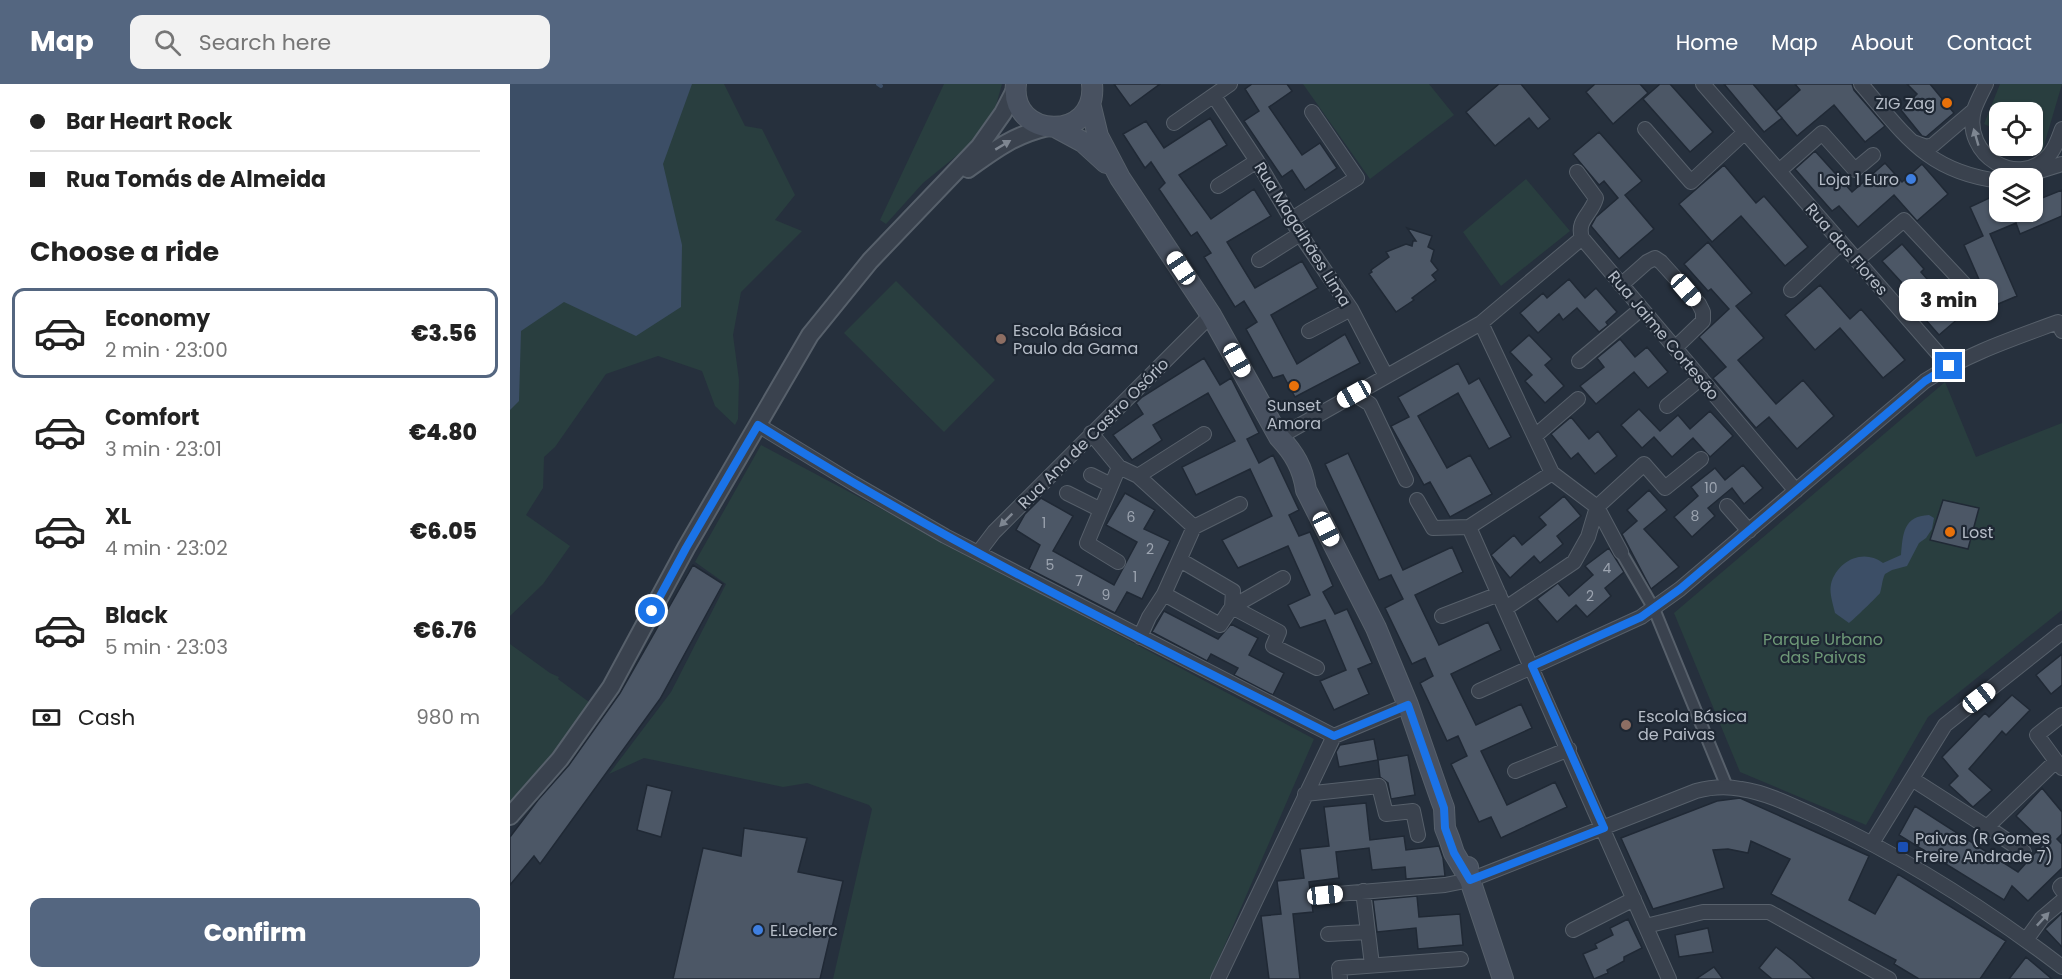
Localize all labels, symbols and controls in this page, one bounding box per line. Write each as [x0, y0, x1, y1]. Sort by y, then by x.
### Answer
search box [130, 15, 550, 69]
text: Map [30, 22, 94, 61]
icon: search [151, 26, 184, 59]
text: Search here [199, 27, 331, 58]
text: Home [1676, 28, 1738, 57]
text: Map [1771, 28, 1818, 57]
text: About [1851, 28, 1914, 57]
text: Contact [1947, 28, 2032, 57]
place label: ZIG Zag [1875, 92, 1935, 115]
marker: ZIG Zag [1940, 96, 1954, 110]
map controls [1989, 102, 2043, 222]
button: locate [1989, 102, 2043, 156]
text: Bar Heart Rock [66, 106, 232, 137]
one-way arrow [1971, 128, 1980, 146]
one-way arrow [995, 139, 1011, 150]
street label: Rua Magalhães Lima [1249, 157, 1357, 311]
text: Rua Tomás de Almeida [66, 164, 326, 195]
place label: Loja 1 Euro [1819, 168, 1899, 191]
button: layers [1989, 168, 2043, 222]
marker: Loja 1 Euro [1904, 172, 1918, 186]
street label: Rua das Flores [1800, 198, 1893, 301]
text: Choose a ride [30, 233, 219, 270]
car [1163, 248, 1199, 288]
street label: Rua Jaime Cortesão [1603, 266, 1725, 405]
car [1667, 271, 1705, 309]
callout: 3 min [1900, 279, 1998, 321]
text: 3 min [1920, 286, 1977, 314]
text: Economy [105, 303, 210, 334]
icon: car [33, 306, 87, 360]
text: €3.56 [411, 318, 477, 349]
place label: Escola Básica Paulo da Gama [1013, 319, 1138, 360]
marker: Escola Básica Paulo da Gama [994, 332, 1008, 346]
text: 2 min · 23:00 [105, 336, 228, 364]
car [1220, 340, 1254, 380]
route end [1935, 352, 1962, 379]
street label: Rua Ana de Castro Osório [1013, 353, 1174, 514]
car [1334, 377, 1374, 411]
marker: Sunset Amora [1287, 379, 1301, 393]
place label: Sunset Amora [1267, 394, 1321, 435]
text: Comfort [105, 402, 199, 433]
icon: car [33, 405, 87, 459]
text: €4.80 [409, 417, 477, 448]
text: 3 min · 23:01 [105, 435, 222, 463]
house number: 10 [1704, 478, 1718, 498]
text: XL [105, 501, 131, 532]
icon: car [33, 504, 87, 558]
house number: 8 [1691, 506, 1700, 526]
house number: 6 [1127, 507, 1136, 527]
car [1310, 509, 1342, 549]
one-way arrow [999, 512, 1013, 527]
house number: 1 [1042, 513, 1046, 533]
text: €6.05 [410, 516, 477, 547]
place label: Lost [1962, 521, 1994, 544]
marker: Lost [1943, 525, 1957, 539]
text: 4 min · 23:02 [105, 534, 228, 562]
house number: 2 [1146, 539, 1154, 559]
house number: 5 [1046, 555, 1054, 575]
house number: 4 [1603, 558, 1612, 578]
house number: 1 [1133, 567, 1137, 587]
house number: 7 [1075, 571, 1083, 591]
house number: 9 [1102, 585, 1110, 605]
house number: 2 [1586, 586, 1594, 606]
route start [638, 597, 665, 624]
text: Black [105, 600, 168, 631]
icon: car [33, 603, 87, 657]
text: €6.76 [413, 615, 477, 646]
park label: Parque Urbano das Paivas [1763, 628, 1883, 669]
text: 5 min · 23:03 [105, 633, 228, 661]
car [1959, 680, 1999, 716]
icon: cash [30, 701, 63, 734]
text: Cash [78, 702, 135, 733]
text: 980 m [416, 703, 480, 731]
place label: Escola Básica de Paivas [1638, 705, 1747, 746]
marker: Escola Básica de Paivas [1619, 718, 1633, 732]
place label: Paivas (R Gomes Freire Andrade 7) [1915, 827, 2053, 868]
marker: Paivas (R Gomes Freire Andrade 7) [1896, 840, 1910, 854]
car [1306, 884, 1344, 906]
button: Confirm [30, 898, 480, 967]
one-way arrow [2035, 913, 2049, 927]
place label: E.Leclerc [770, 919, 838, 942]
marker: E.Leclerc [751, 923, 765, 937]

